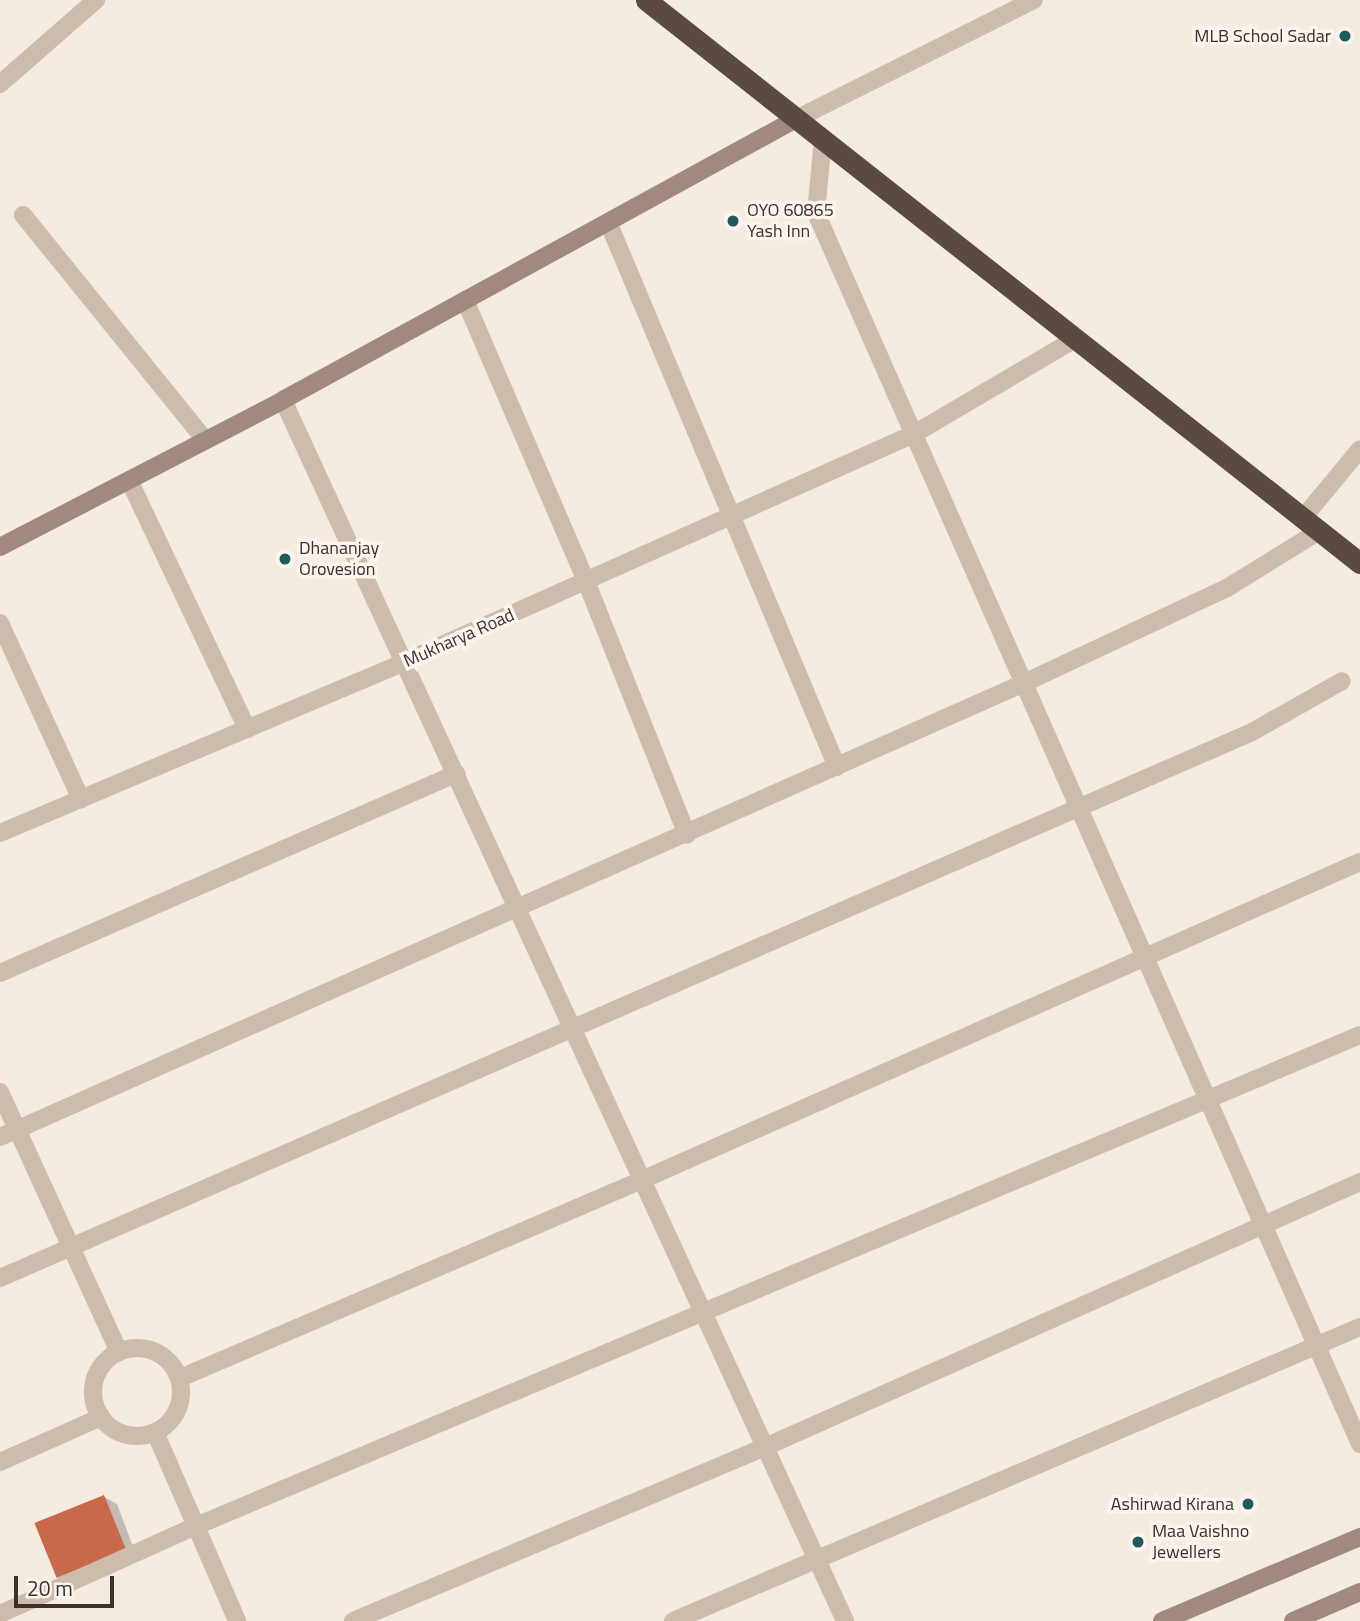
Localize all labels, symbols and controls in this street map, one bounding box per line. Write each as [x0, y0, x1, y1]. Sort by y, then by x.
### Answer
place label: MLB School Sadar [1194, 25, 1331, 47]
marker: MLB School Sadar [1337, 28, 1353, 44]
place label: OYO 60865 Yash Inn [747, 200, 834, 242]
marker: OYO 60865 Yash Inn [725, 213, 741, 229]
place label: Dhananjay Orovesion [299, 538, 379, 580]
marker: Dhananjay Orovesion [277, 551, 293, 567]
street label: Mukharya Road [400, 604, 518, 672]
place label: Ashirwad Kirana [1111, 1493, 1234, 1515]
marker: Ashirwad Kirana [1240, 1496, 1256, 1512]
place label: Maa Vaishno Jewellers [1152, 1521, 1249, 1564]
marker: Maa Vaishno Jewellers [1130, 1534, 1146, 1550]
scale bar [18, 1562, 117, 1606]
text: 20 m [27, 1572, 73, 1604]

